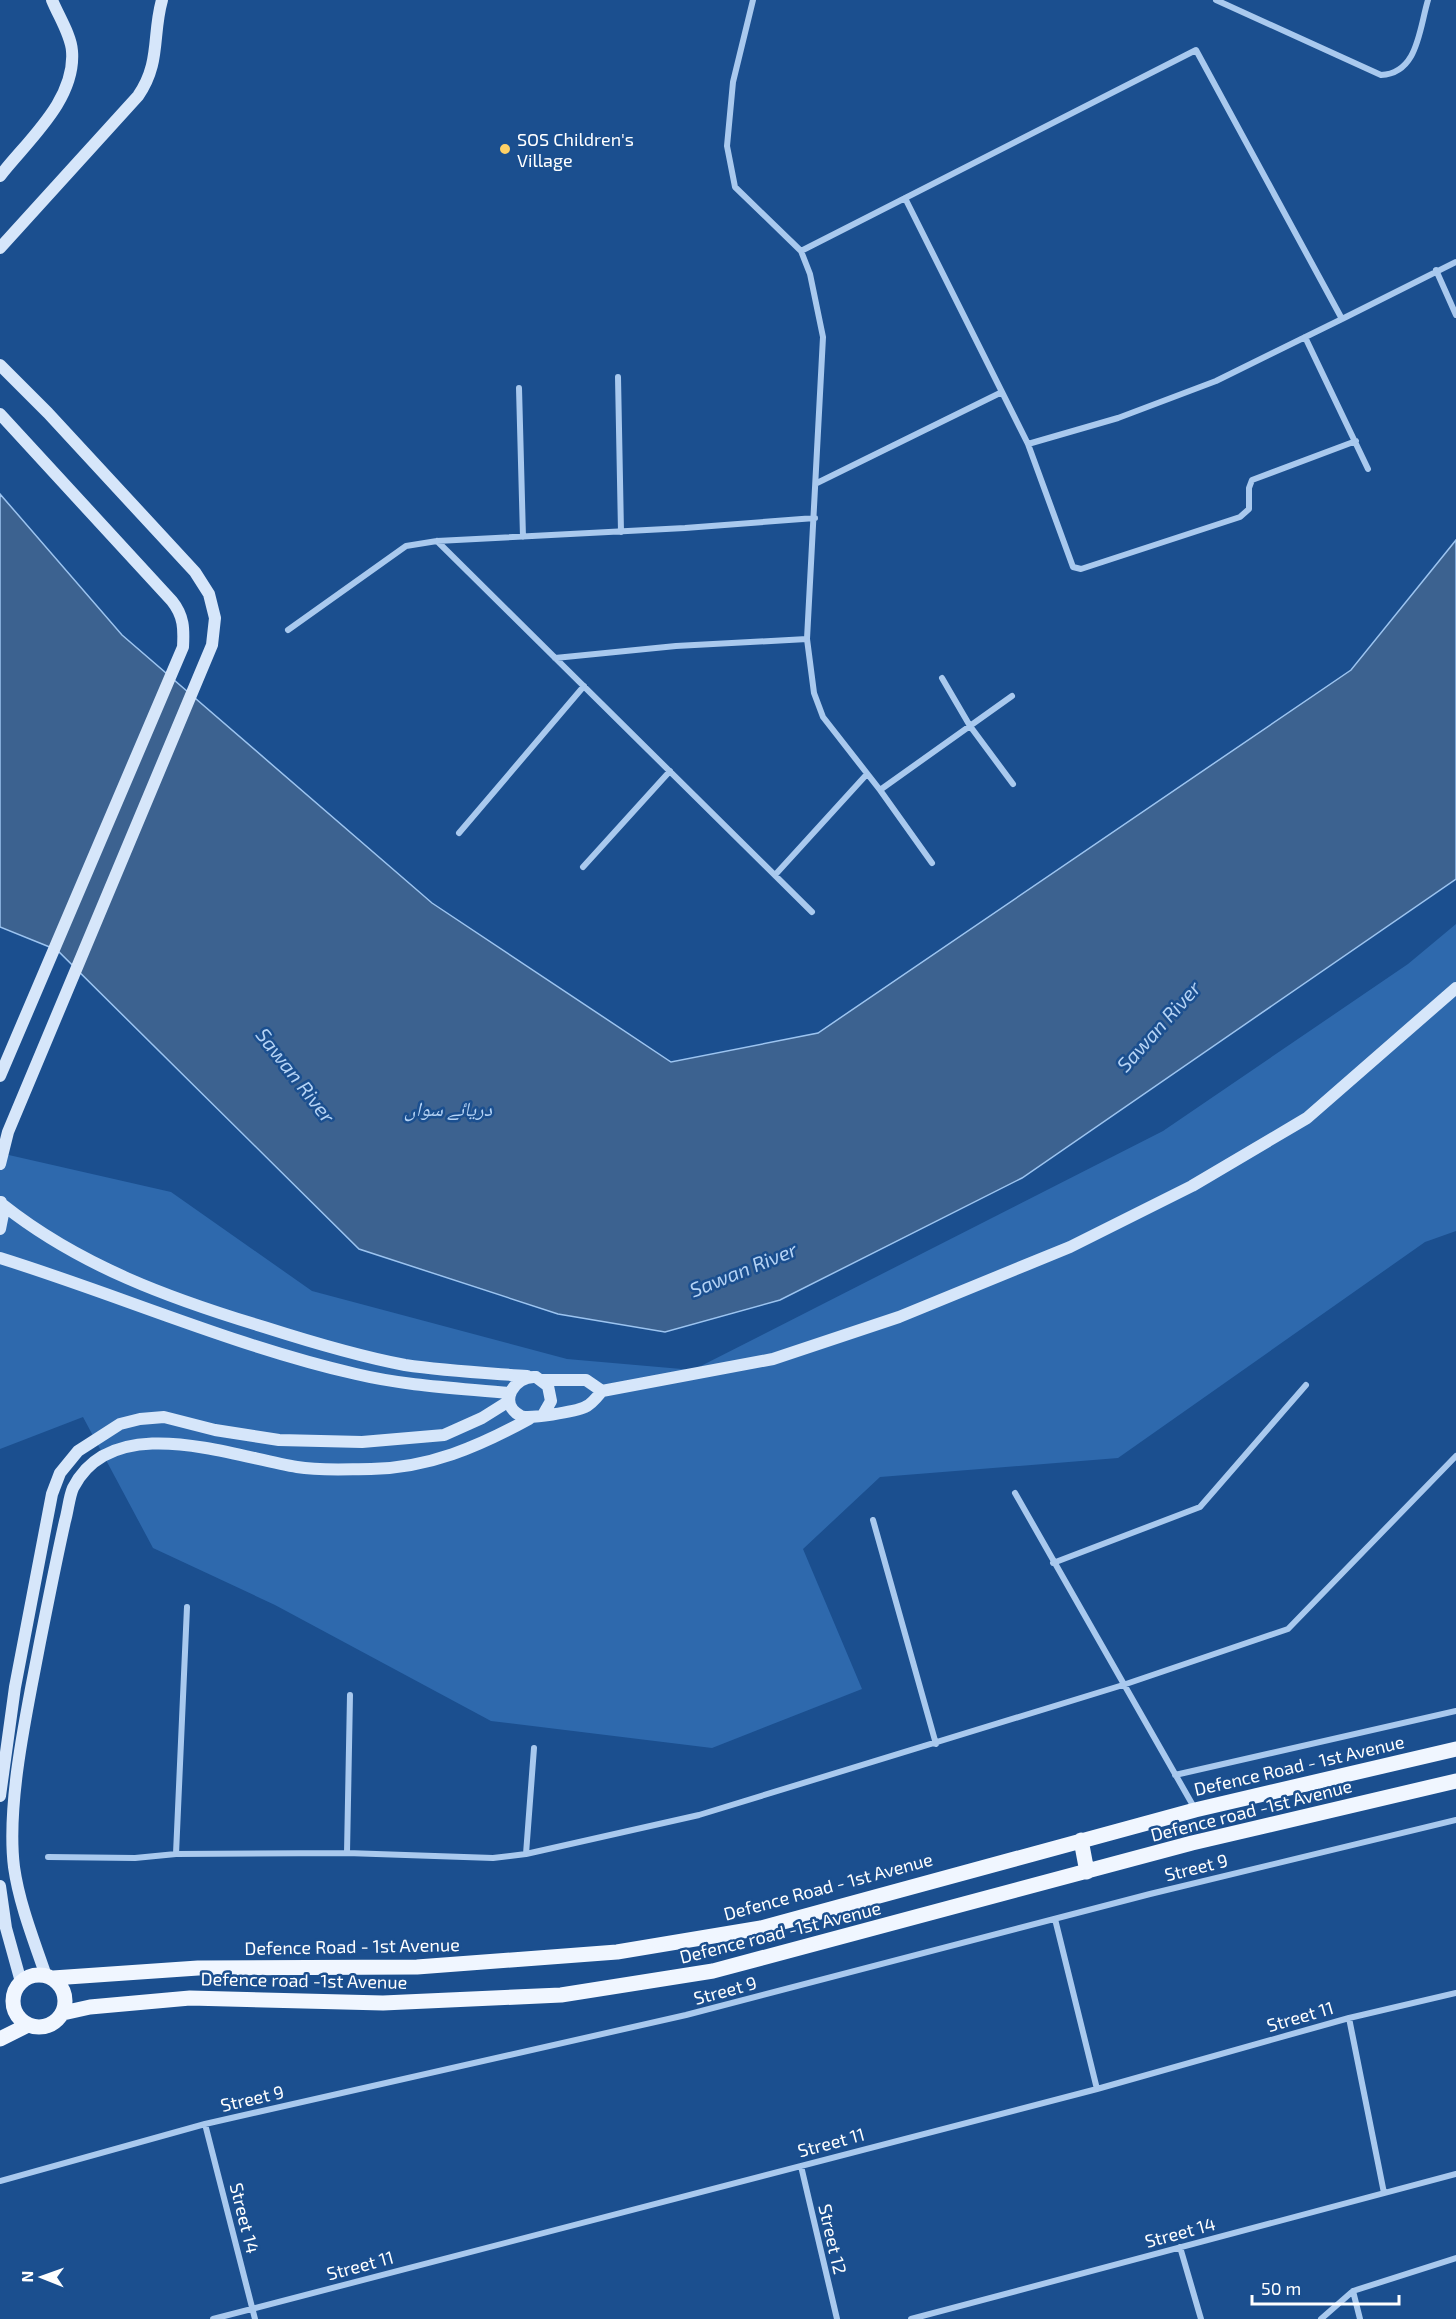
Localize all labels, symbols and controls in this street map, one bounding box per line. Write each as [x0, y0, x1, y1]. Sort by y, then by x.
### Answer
place label: SOS Children's Village [517, 128, 634, 171]
marker: SOS Children's Village [498, 142, 512, 156]
water label: Sawan River [1111, 975, 1206, 1076]
water label: Sawan River [252, 1023, 341, 1128]
water label: دریائے سواں [404, 1096, 493, 1122]
water label: Sawan River [686, 1236, 801, 1301]
street label: Defence Road - 1st Avenue [1192, 1730, 1406, 1800]
street label: Defence road -1st Avenue [1148, 1774, 1354, 1846]
street label: Defence Road - 1st Avenue [721, 1847, 935, 1925]
street label: Street 9 [1162, 1849, 1230, 1885]
street label: Defence road -1st Avenue [677, 1896, 883, 1968]
street label: Defence Road - 1st Avenue [244, 1933, 460, 1959]
street label: Defence road -1st Avenue [200, 1967, 408, 1993]
street label: Street 9 [691, 1971, 759, 2009]
street label: Street 11 [1264, 1996, 1336, 2036]
street label: Street 9 [218, 2080, 286, 2116]
street label: Street 11 [795, 2123, 867, 2161]
street label: Street 14 [226, 2180, 264, 2256]
street label: Street 12 [814, 2202, 852, 2276]
street label: Street 14 [1142, 2212, 1218, 2252]
street label: Street 11 [324, 2246, 396, 2284]
north arrow [12, 2247, 72, 2307]
scale bar [1252, 2268, 1399, 2306]
text: N [17, 2271, 36, 2283]
text: 50 m [1261, 2277, 1301, 2299]

